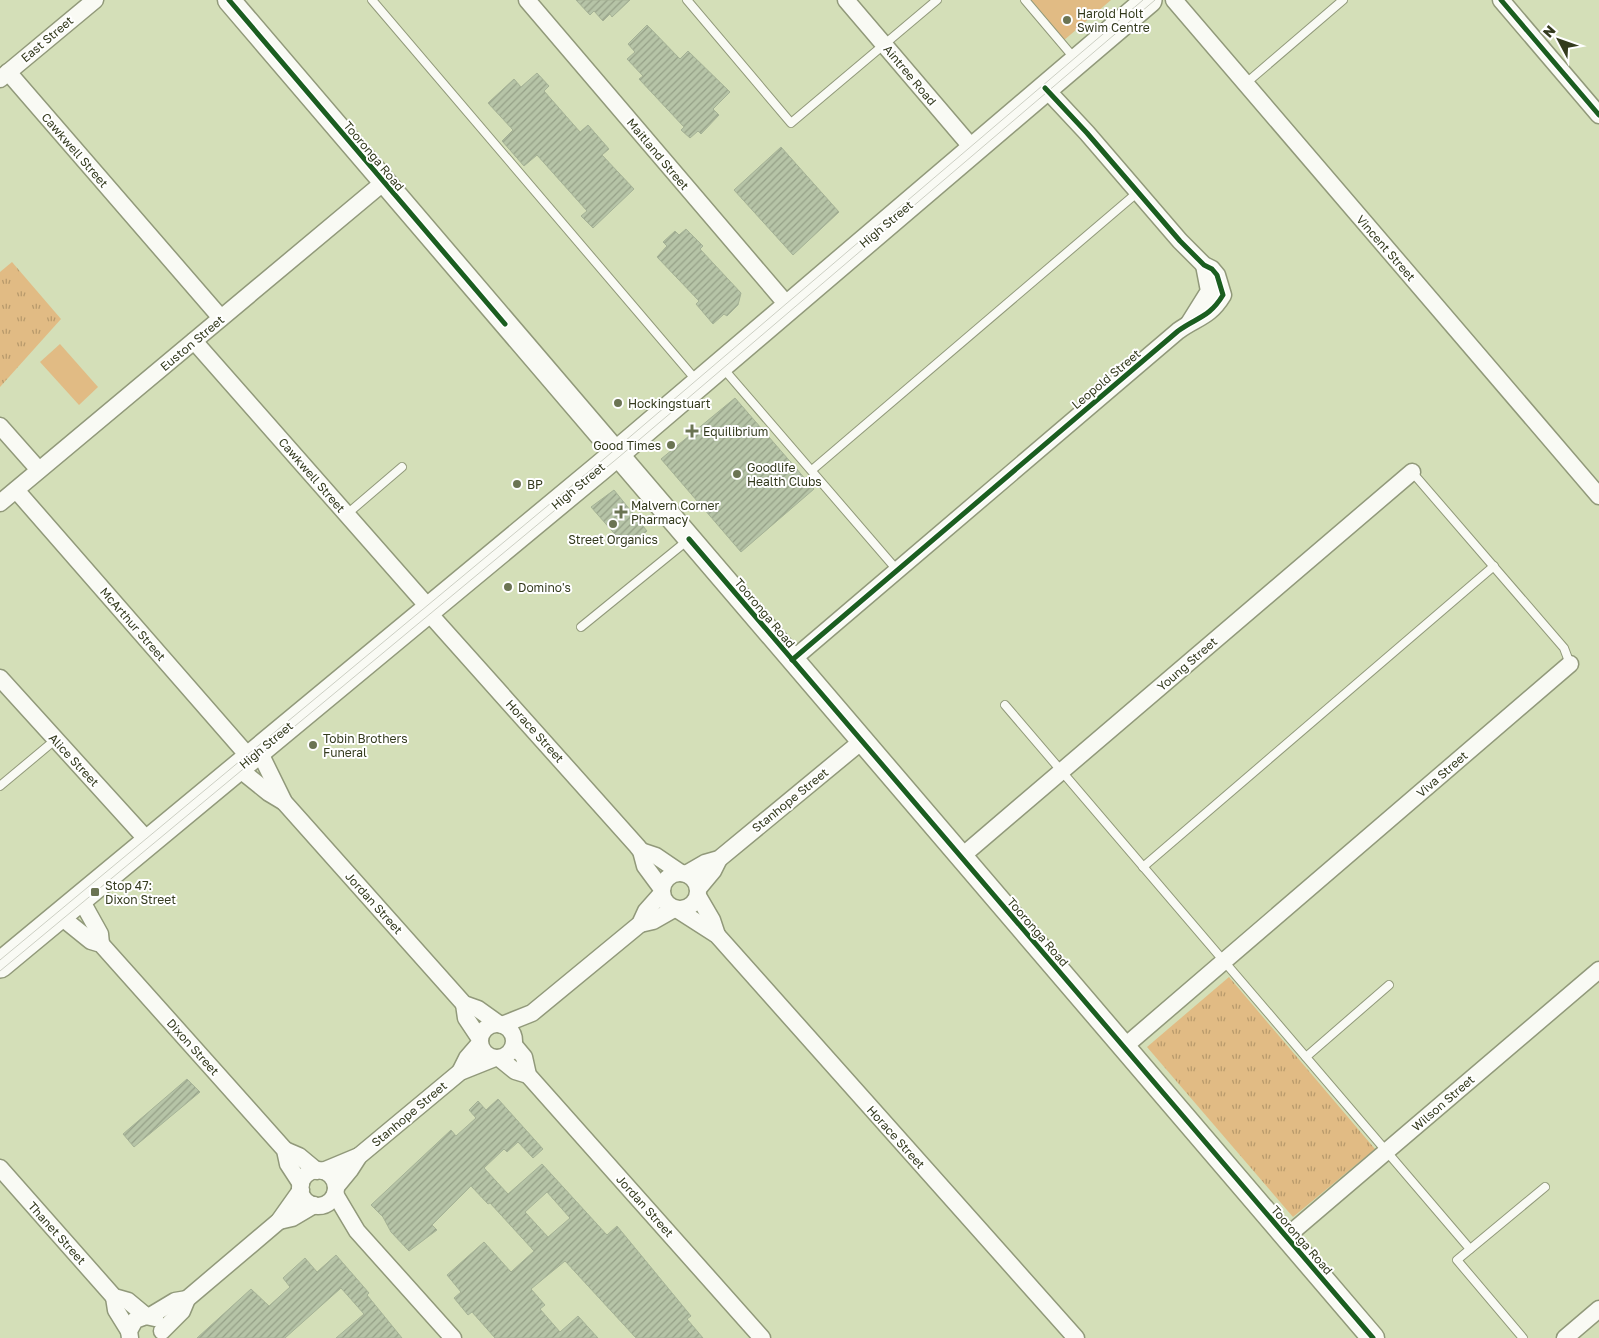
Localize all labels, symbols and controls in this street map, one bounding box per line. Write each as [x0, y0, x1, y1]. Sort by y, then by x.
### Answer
place label: Harold Holt Swim Centre [1077, 6, 1150, 35]
street label: East Street [18, 13, 76, 65]
marker: Harold Holt Swim Centre [1061, 14, 1073, 26]
north arrow [1534, 15, 1584, 65]
text: N [1539, 22, 1559, 41]
street label: Aintree Road [880, 42, 940, 108]
street label: Cawkwell Street [38, 110, 112, 191]
street label: Maitland Street [624, 115, 692, 193]
street label: Tooronga Road [340, 118, 408, 194]
street label: High Street [856, 197, 916, 251]
street label: Vincent Street [1353, 212, 1419, 284]
street label: Euston Street [157, 312, 227, 374]
street label: Leopold Street [1069, 346, 1144, 412]
place label: Hockingstuart [628, 396, 711, 411]
marker: Hockingstuart [612, 397, 624, 409]
marker: Equilibrium [685, 424, 699, 438]
place label: Equilibrium [703, 424, 768, 439]
street label: Cawkwell Street [275, 435, 349, 516]
place label: Good Times [593, 438, 661, 453]
marker: Good Times [665, 439, 677, 451]
street label: High Street [548, 459, 608, 513]
place label: Goodlife Health Clubs [747, 460, 822, 489]
marker: Goodlife Health Clubs [731, 468, 743, 480]
place label: BP [527, 477, 543, 492]
marker: BP [511, 478, 523, 490]
place label: Malvern Corner Pharmacy [631, 498, 720, 527]
marker: Malvern Corner Pharmacy [615, 506, 627, 518]
marker: Street Organics [607, 518, 619, 530]
place label: Street Organics [568, 532, 658, 547]
street label: Tooronga Road [731, 575, 799, 651]
place label: Domino's [518, 580, 571, 595]
marker: Domino's [502, 581, 514, 593]
street label: McArthur Street [97, 584, 169, 664]
street label: Young Street [1154, 634, 1220, 694]
street label: Horace Street [503, 696, 567, 766]
street label: High Street [236, 718, 296, 772]
street label: Alice Street [46, 730, 102, 790]
place label: Tobin Brothers Funeral [323, 731, 408, 760]
marker: Tobin Brothers Funeral [307, 739, 319, 751]
street label: Viva Street [1413, 748, 1471, 800]
street label: Stanhope Street [749, 765, 831, 835]
street label: Jordan Street [342, 869, 406, 937]
place label: Stop 47: Dixon Street [105, 878, 176, 907]
marker: Stop 47: Dixon Street [89, 886, 101, 898]
street label: Tooronga Road [1004, 894, 1072, 970]
street label: Dixon Street [164, 1016, 222, 1079]
street label: Wilson Street [1409, 1072, 1478, 1134]
street label: Stanhope Street [368, 1078, 450, 1150]
street label: Horace Street [864, 1102, 928, 1172]
street label: Jordan Street [613, 1172, 677, 1240]
street label: Thanet Street [25, 1199, 89, 1268]
street label: Tooronga Road [1268, 1202, 1336, 1278]

